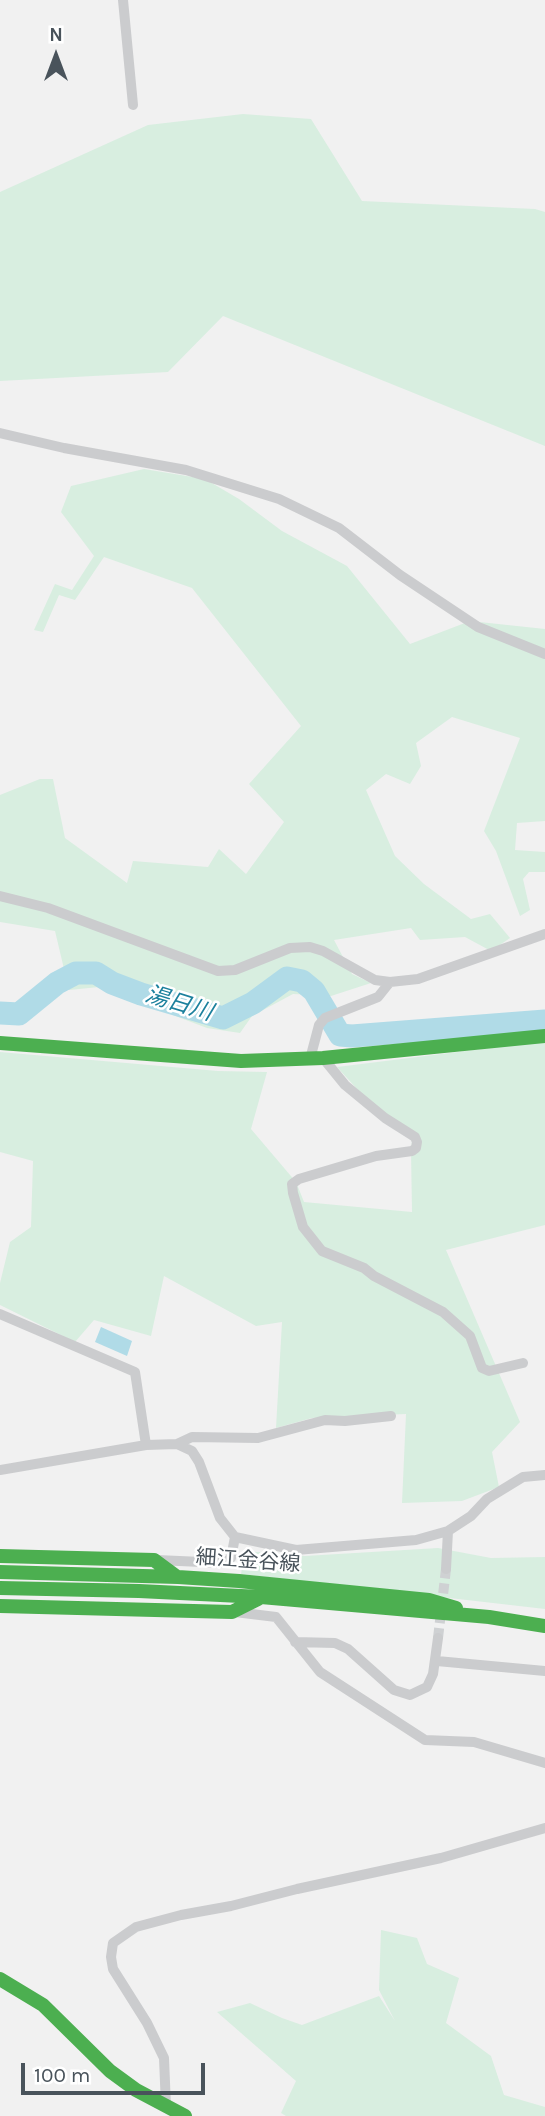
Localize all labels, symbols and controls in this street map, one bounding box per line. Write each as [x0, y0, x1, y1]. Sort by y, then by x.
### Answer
north arrow [21, 21, 91, 91]
text: N [49, 24, 63, 46]
water label: 湯日川 [142, 981, 216, 1027]
street label: 細江金谷線 [195, 1545, 301, 1577]
scale bar [24, 2050, 208, 2094]
text: 100 m [34, 2063, 91, 2087]

